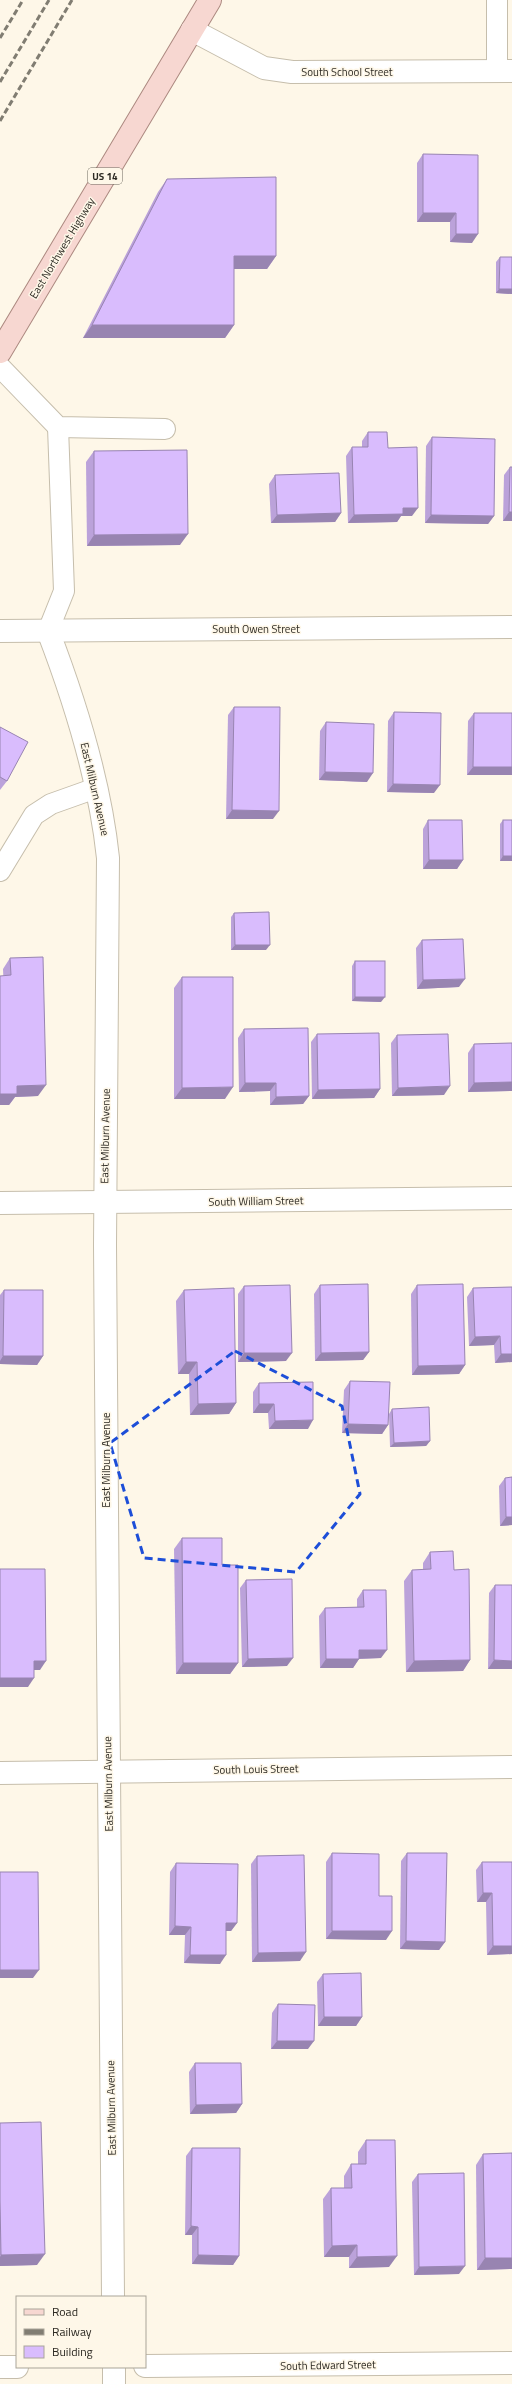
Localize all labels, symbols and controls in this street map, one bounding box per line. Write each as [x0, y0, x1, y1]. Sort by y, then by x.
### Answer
street label: South School Street [301, 64, 393, 80]
road number: US 14 [88, 168, 122, 184]
street label: East Northwest Highway [25, 194, 99, 302]
street label: South Owen Street [212, 621, 300, 637]
street label: East Milburn Avenue [76, 741, 114, 838]
street label: East Milburn Avenue [96, 1088, 114, 1184]
street label: South William Street [208, 1192, 304, 1210]
street label: East Milburn Avenue [98, 1412, 114, 1508]
street label: East Milburn Avenue [99, 1736, 117, 1832]
street label: South Louis Street [213, 1760, 299, 1778]
street label: East Milburn Avenue [102, 2060, 120, 2156]
legend [16, 2296, 146, 2368]
text: Road [52, 2302, 78, 2321]
text: Railway [52, 2322, 92, 2341]
text: Building [52, 2342, 93, 2361]
street label: South Edward Street [280, 2356, 376, 2374]

